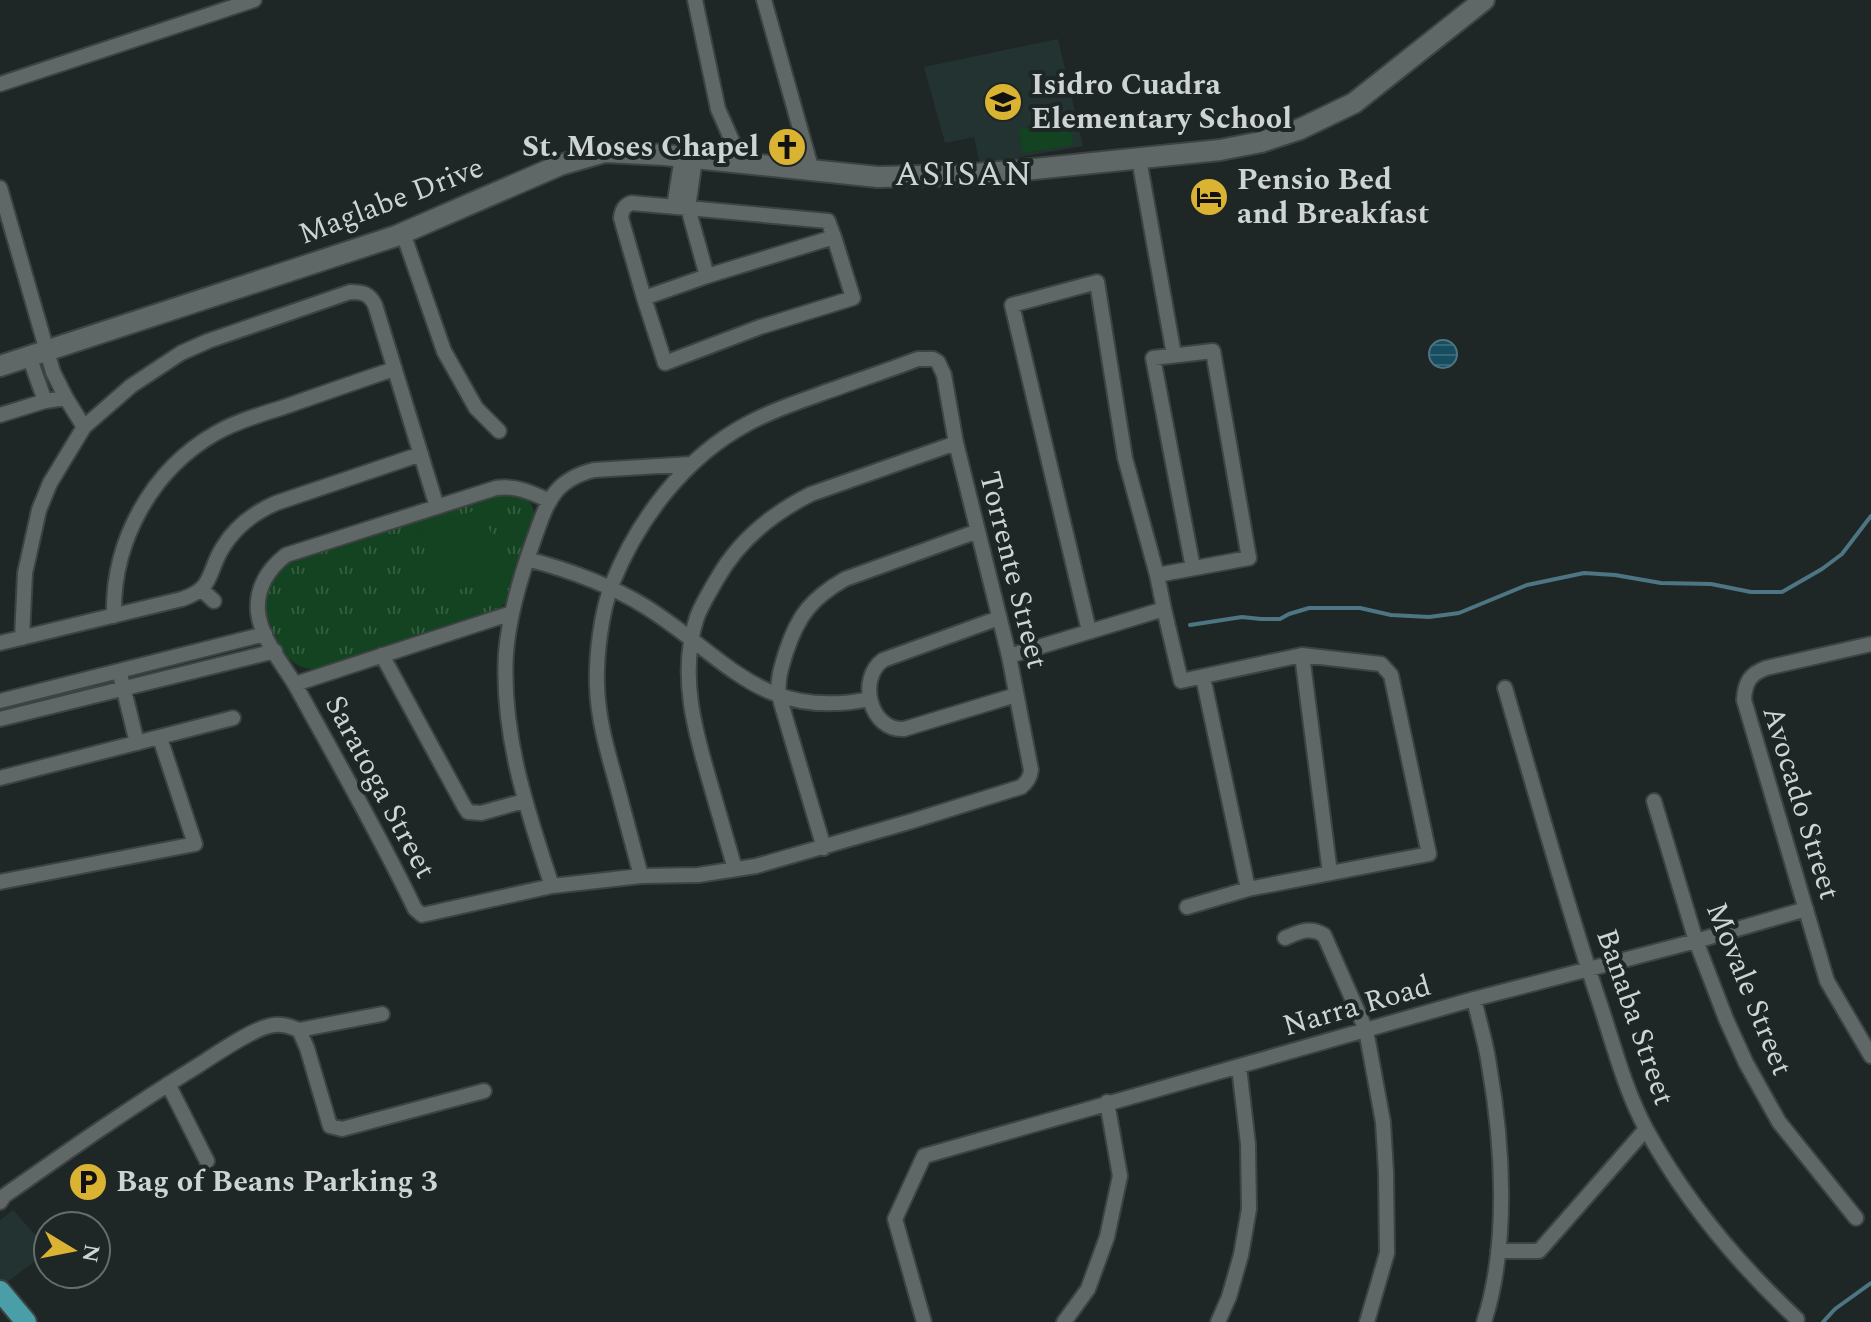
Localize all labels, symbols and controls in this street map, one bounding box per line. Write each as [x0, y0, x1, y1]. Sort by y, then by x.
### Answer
place label: Isidro Cuadra Elementary School [1031, 62, 1292, 142]
school or university icon: Isidro Cuadra Elementary School [982, 81, 1024, 123]
place label: St. Moses Chapel [522, 124, 759, 170]
church icon: St. Moses Chapel [766, 126, 808, 168]
street label: Maglabe Drive [292, 145, 490, 257]
district label: ASISAN [894, 149, 1034, 201]
place label: Pensio Bed and Breakfast [1237, 157, 1429, 237]
hotel icon: Pensio Bed and Breakfast [1188, 176, 1230, 218]
street label: Torrente Street [966, 466, 1060, 674]
street label: Saratoga Street [312, 687, 448, 887]
street label: Avocado Street [1750, 701, 1852, 905]
street label: Movale Street [1693, 895, 1805, 1083]
street label: Banaba Street [1583, 922, 1687, 1112]
street label: Narra Road [1277, 963, 1437, 1049]
place label: Bag of Beans Parking 3 [116, 1159, 438, 1205]
parking icon: Bag of Beans Parking 3 [67, 1161, 109, 1203]
north arrow [32, 1210, 112, 1290]
text: N [72, 1242, 108, 1265]

